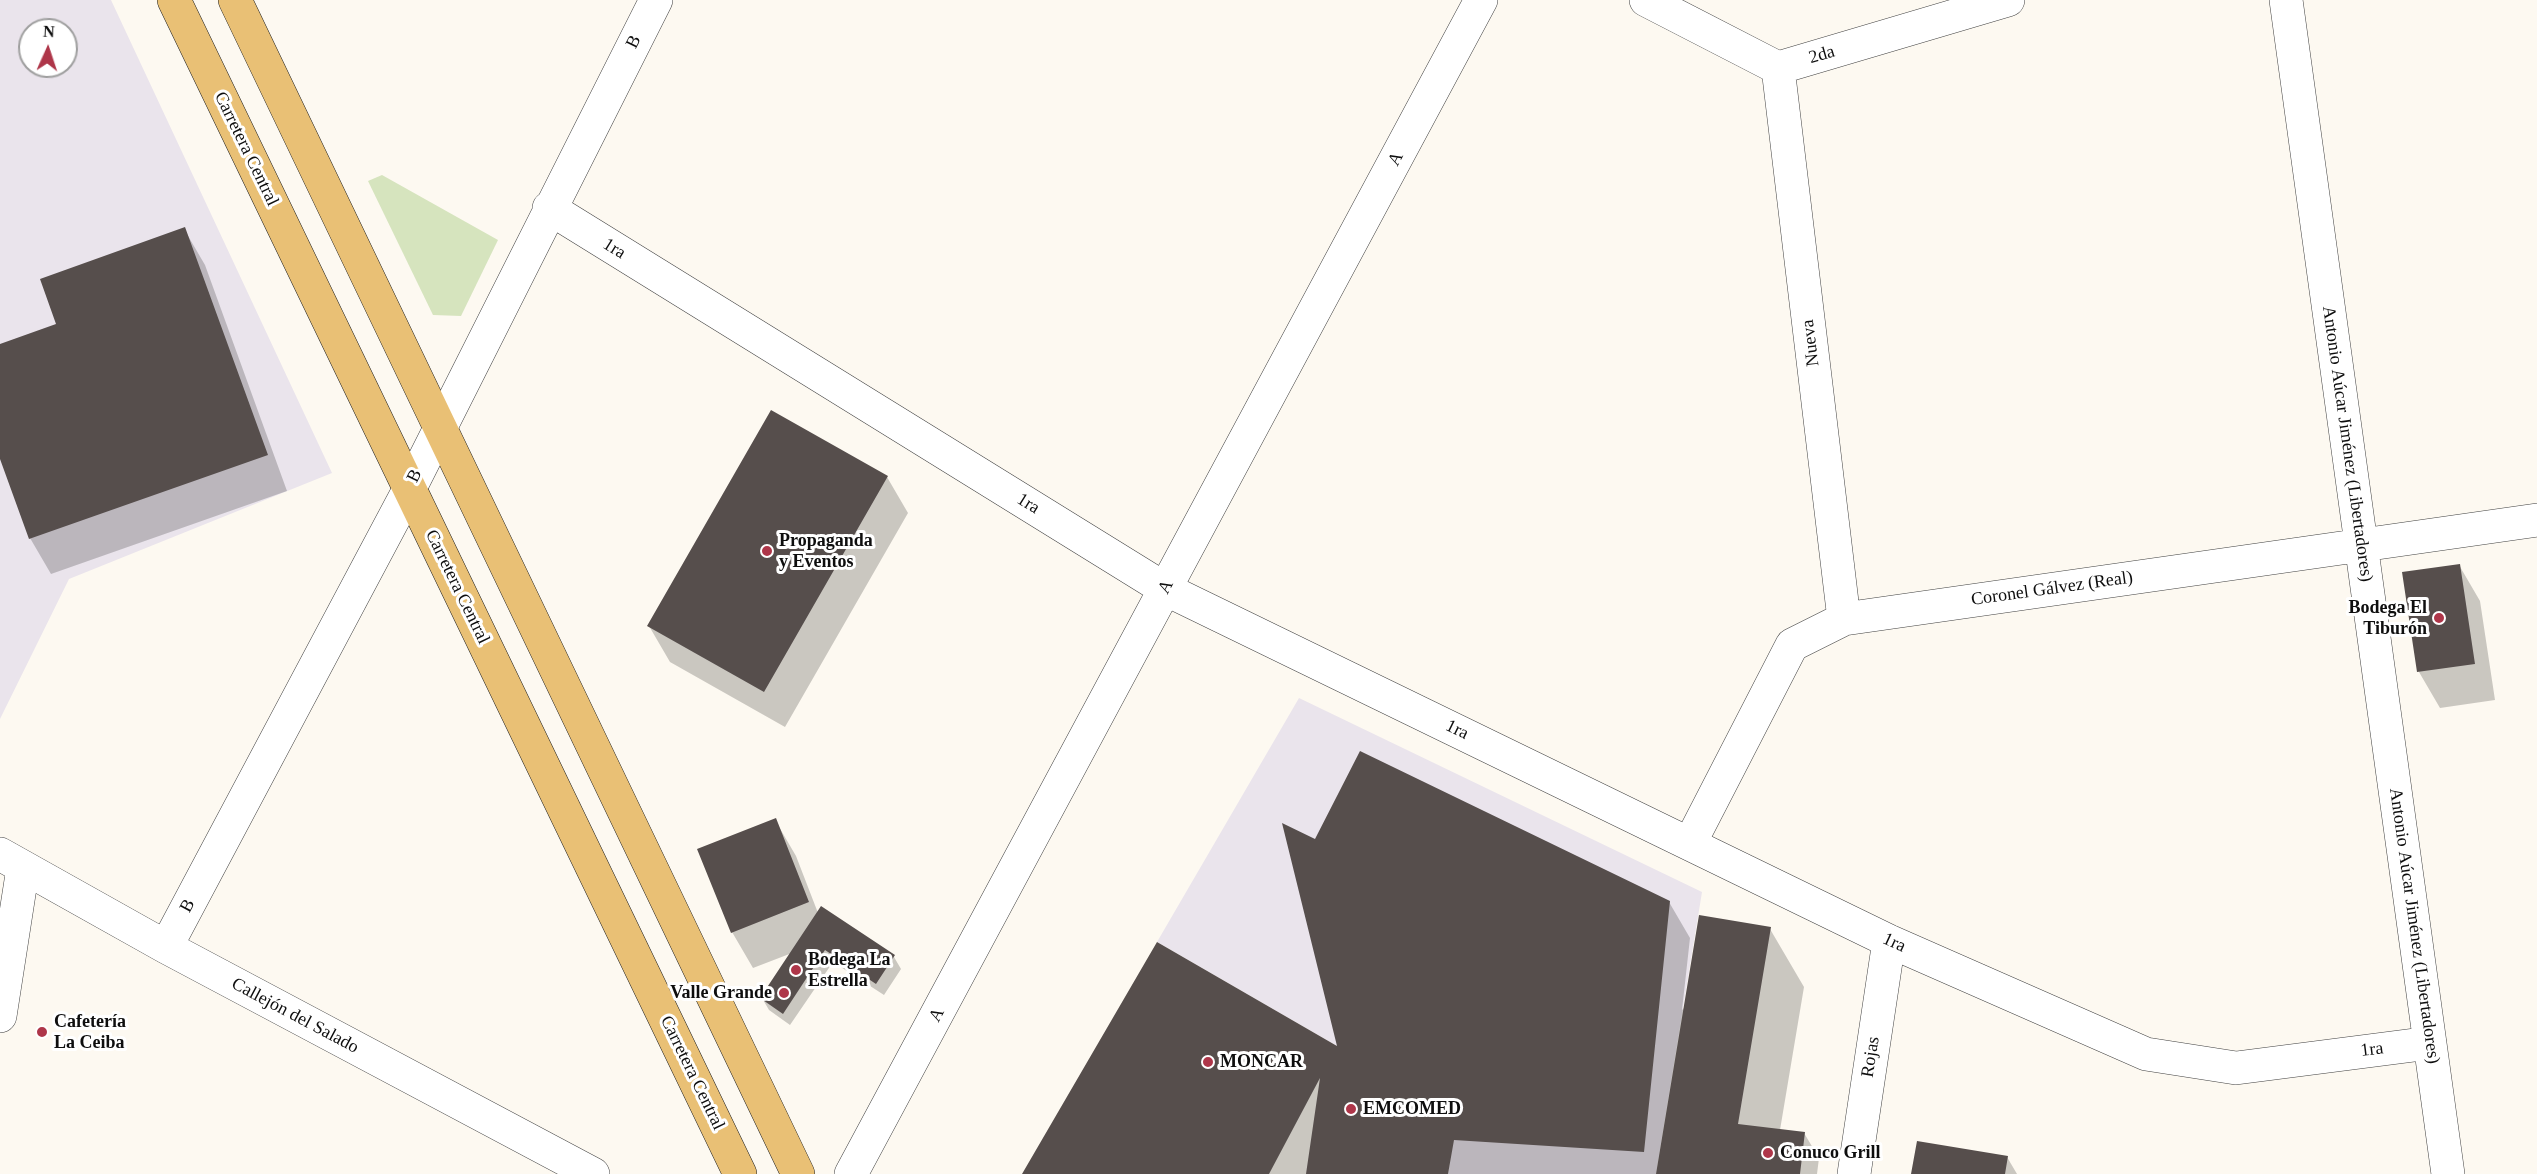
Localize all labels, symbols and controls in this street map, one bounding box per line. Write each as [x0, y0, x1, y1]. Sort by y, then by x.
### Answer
north arrow [18, 18, 78, 78]
text: N [43, 23, 55, 40]
street label: B [622, 32, 646, 52]
street label: 2da [1807, 41, 1837, 69]
street label: Carretera Central [209, 88, 283, 210]
street label: A [1383, 148, 1409, 170]
street label: 1ra [599, 234, 629, 264]
street label: Antonio Aúcar Jiménez (Libertadores) [2317, 305, 2377, 583]
street label: Nueva [1797, 318, 1825, 368]
street label: B [403, 466, 427, 486]
street label: 1ra [1013, 489, 1043, 519]
street label: Carretera Central [420, 526, 494, 648]
place label: Propaganda y Eventos [779, 530, 873, 572]
marker: Propaganda y Eventos [760, 544, 774, 558]
street label: Coronel Gálvez (Real) [1970, 567, 2134, 611]
street label: A [1153, 576, 1179, 598]
place label: Bodega El Tiburón [2348, 597, 2427, 640]
marker: Bodega El Tiburón [2432, 611, 2446, 625]
street label: 1ra [1442, 715, 1472, 745]
street label: Antonio Aúcar Jiménez (Libertadores) [2384, 787, 2444, 1065]
street label: B [176, 896, 200, 916]
street label: 1ra [1879, 928, 1909, 958]
place label: Bodega La Estrella [808, 949, 891, 992]
marker: Bodega La Estrella [789, 963, 803, 977]
street label: Callejón del Salado [228, 973, 362, 1059]
place label: Valle Grande [670, 982, 772, 1004]
marker: Valle Grande [777, 986, 791, 1000]
street label: A [924, 1004, 950, 1026]
place label: Cafetería La Ceiba [54, 1011, 126, 1054]
street label: Carretera Central [655, 1012, 729, 1134]
marker: Cafetería La Ceiba [35, 1025, 49, 1039]
street label: Rojas [1857, 1035, 1885, 1079]
street label: 1ra [2359, 1038, 2385, 1062]
place label: MONCAR [1220, 1051, 1303, 1073]
marker: MONCAR [1201, 1055, 1215, 1069]
place label: EMCOMED [1363, 1098, 1461, 1120]
marker: EMCOMED [1344, 1102, 1358, 1116]
place label: Conuco Grill [1780, 1142, 1881, 1164]
marker: Conuco Grill [1761, 1146, 1775, 1160]

